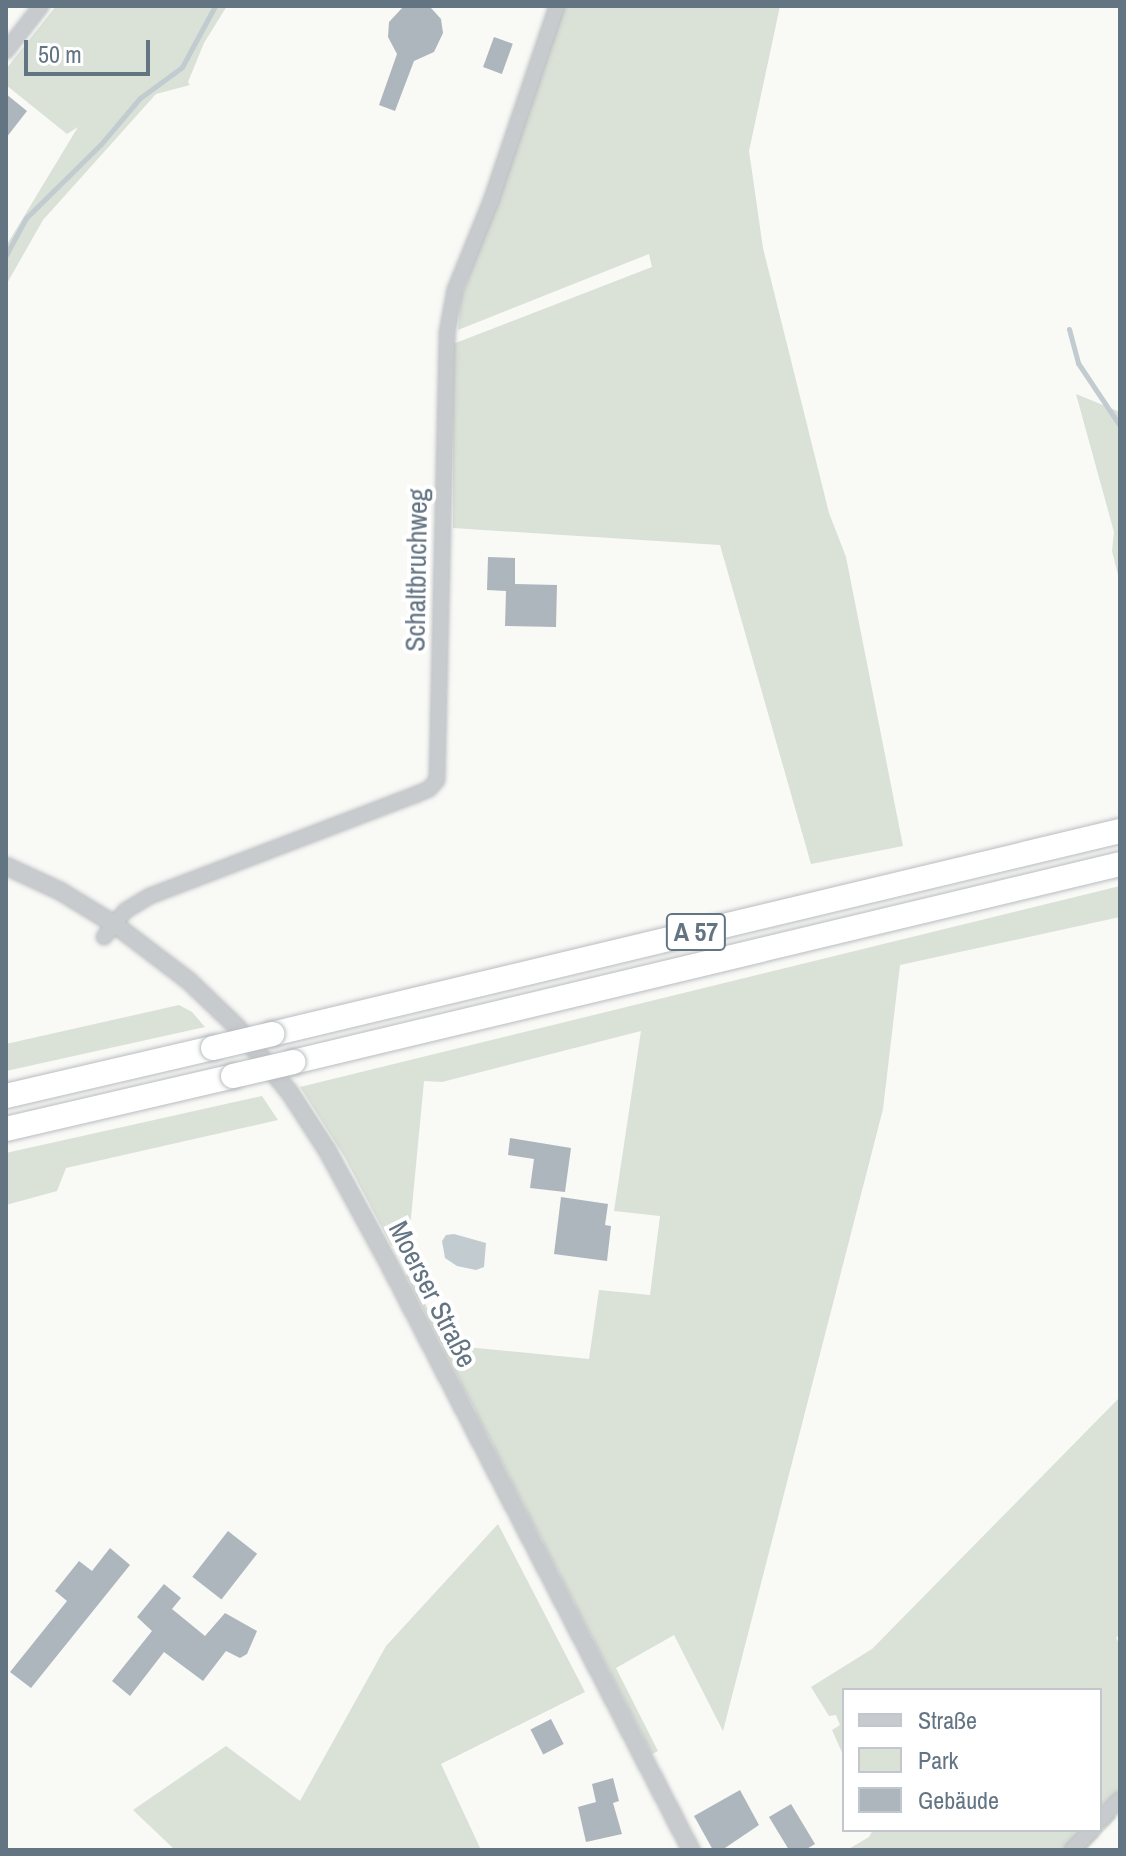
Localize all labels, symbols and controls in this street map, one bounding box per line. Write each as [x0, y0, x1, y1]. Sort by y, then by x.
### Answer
scale bar [28, 24, 154, 74]
text: 50 m [38, 38, 82, 70]
street label: Schaltbruchweg [398, 488, 434, 652]
road number: A 57 [664, 910, 728, 954]
street label: Moerser Straße [382, 1215, 484, 1373]
legend [842, 1688, 1102, 1832]
text: Straße [918, 1704, 977, 1736]
text: Park [918, 1744, 958, 1776]
text: Gebäude [918, 1784, 999, 1816]

